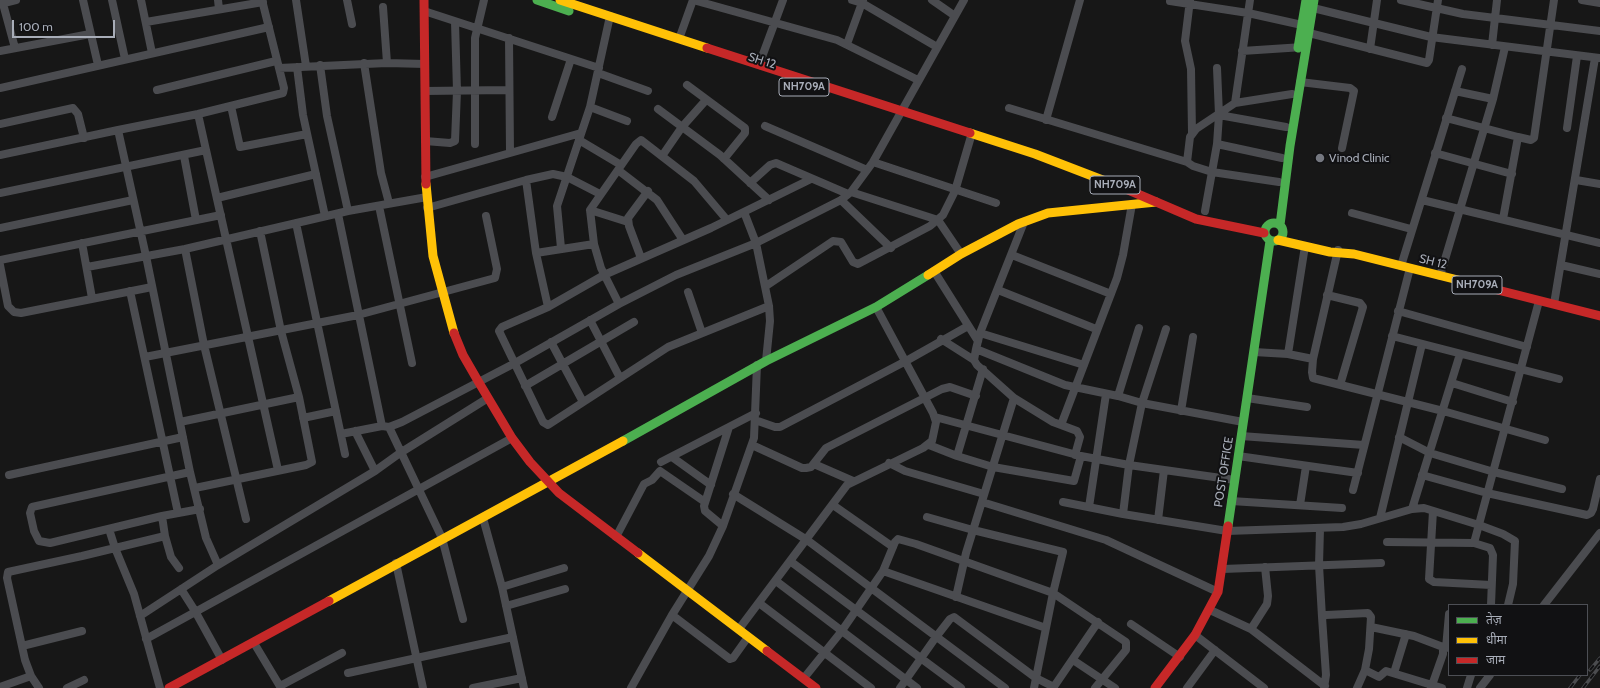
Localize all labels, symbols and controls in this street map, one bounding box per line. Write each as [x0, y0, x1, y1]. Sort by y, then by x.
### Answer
scale bar [14, 12, 117, 38]
text: 100 m [19, 19, 53, 34]
street label: SH 12 [746, 50, 778, 72]
road number: NH709A [779, 78, 829, 96]
place label: Vinod Clinic [1329, 151, 1390, 165]
marker: Vinod Clinic [1314, 152, 1326, 164]
road number: NH709A [1090, 176, 1140, 194]
street label: SH 12 [1417, 252, 1449, 272]
road number: NH709A [1452, 276, 1502, 294]
street label: POST OFFICE [1211, 436, 1237, 508]
legend [1448, 604, 1588, 676]
text: तेज़ [1486, 612, 1502, 627]
text: धीमा [1486, 632, 1507, 647]
text: जाम [1486, 652, 1505, 667]

